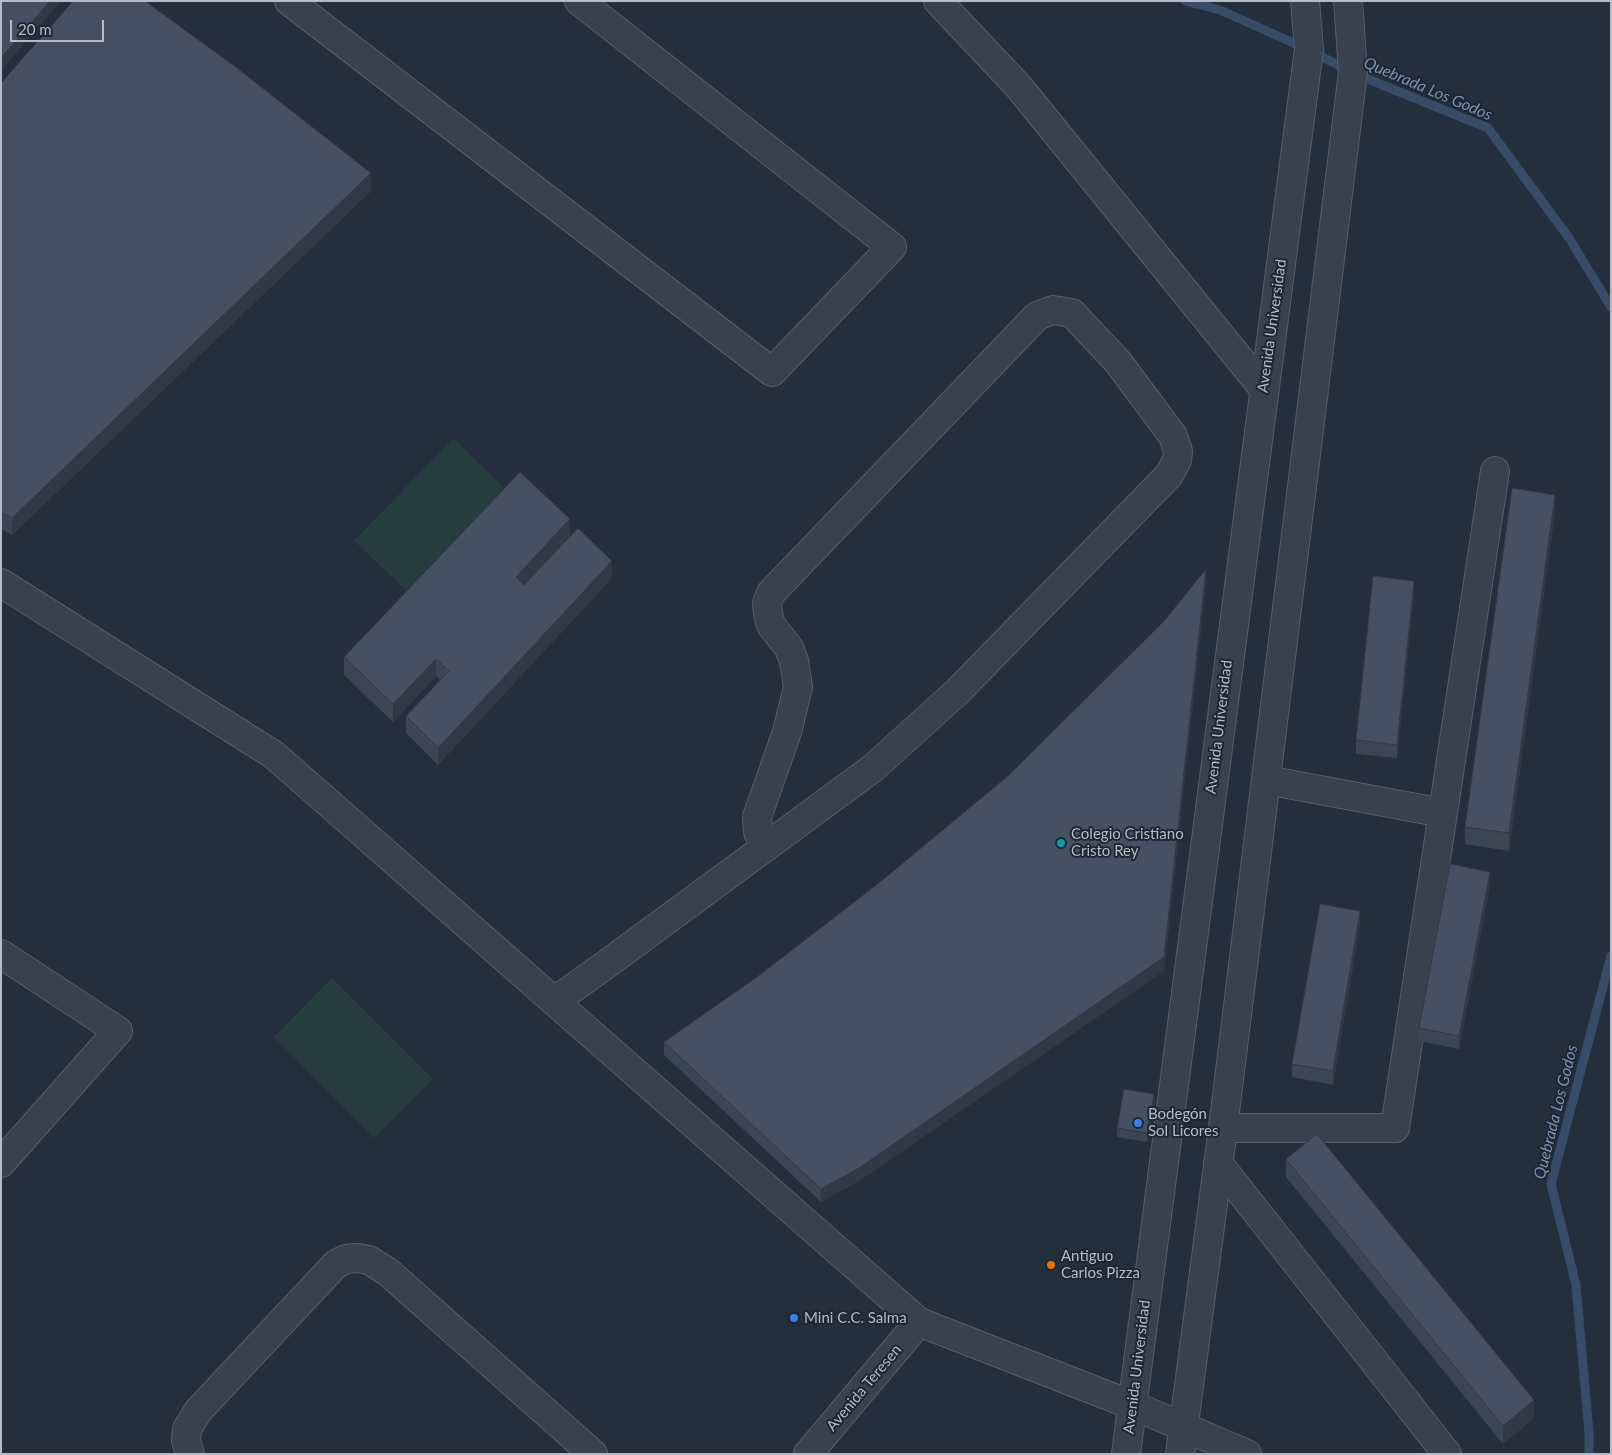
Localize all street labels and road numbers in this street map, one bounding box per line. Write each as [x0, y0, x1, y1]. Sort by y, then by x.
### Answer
street label: Avenida Universidad [1254, 258, 1290, 394]
street label: Avenida Universidad [1202, 659, 1236, 795]
street label: Avenida Universidad [1120, 1299, 1154, 1435]
street label: Avenida Teresen [823, 1341, 905, 1435]

